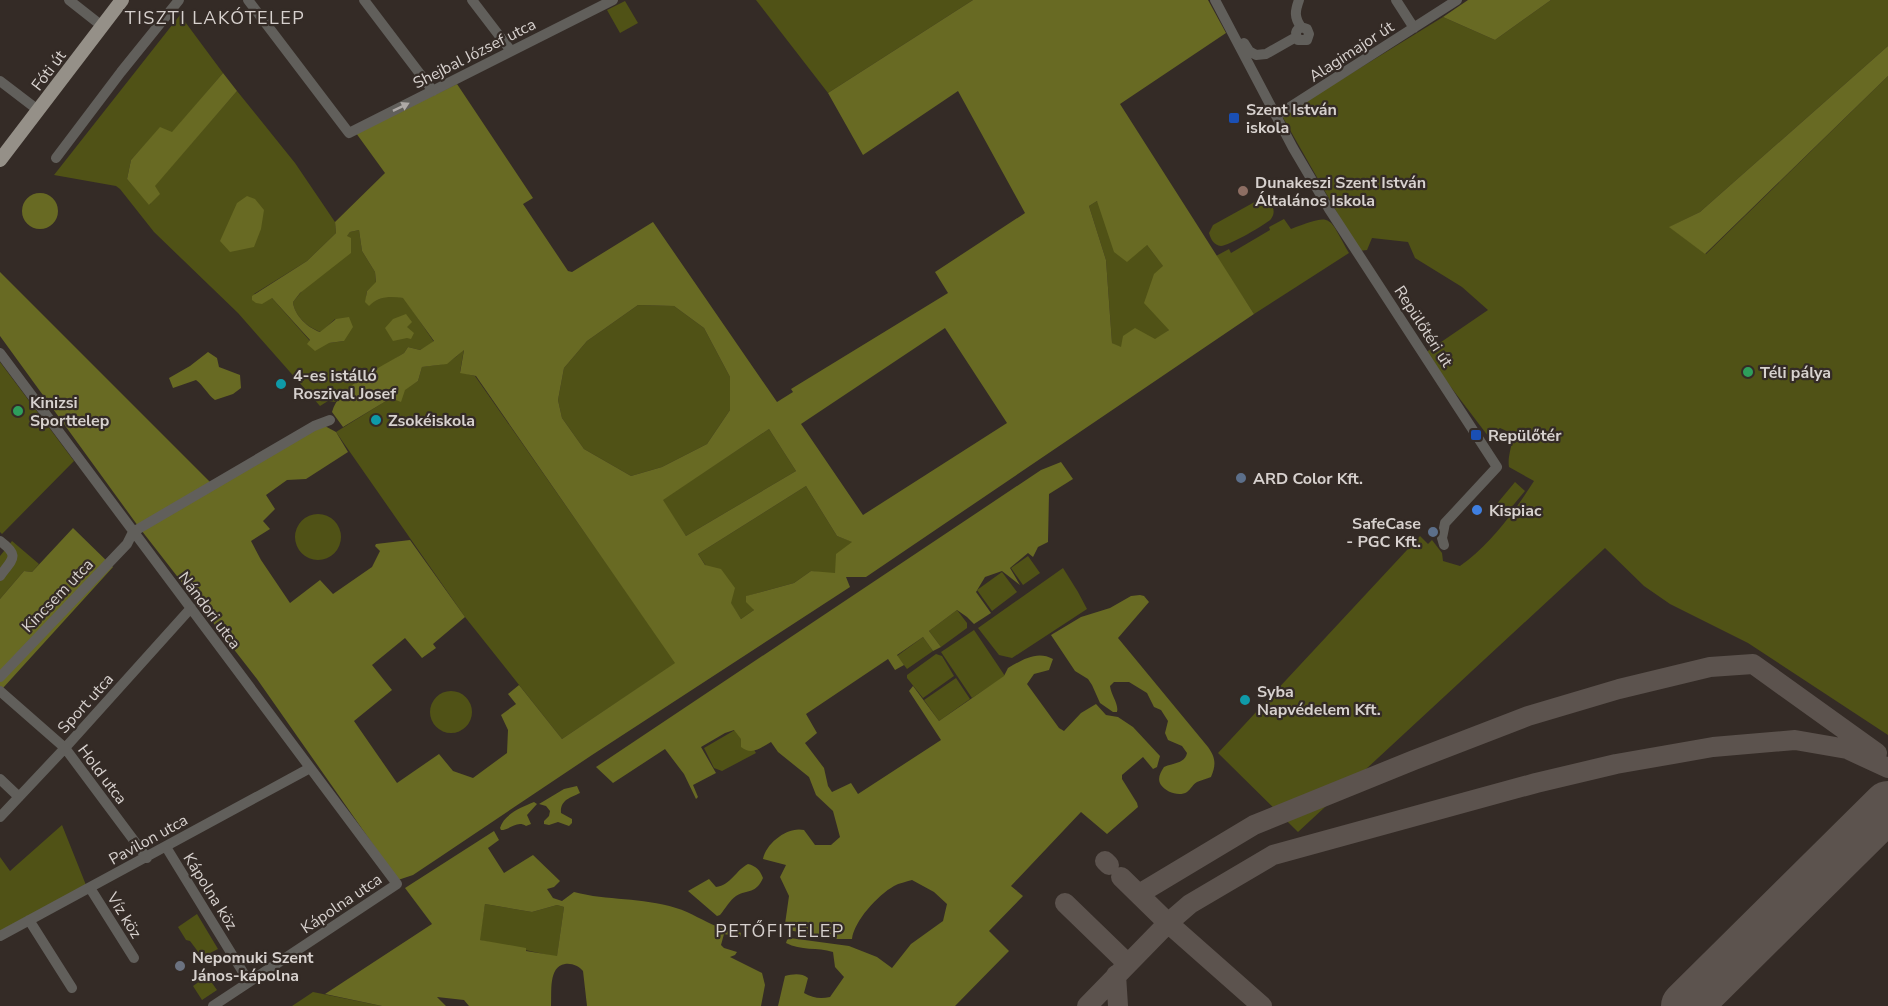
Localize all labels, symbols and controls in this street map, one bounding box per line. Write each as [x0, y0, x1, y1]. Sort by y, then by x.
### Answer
district label: TISZTI LAKÓTELEP [125, 6, 305, 30]
street label: Shejbal József utca [409, 13, 540, 94]
street label: Alagimajor út [1305, 16, 1399, 88]
street label: Fóti út [26, 46, 71, 95]
place label: Szent István iskola [1246, 99, 1337, 139]
one-way arrow [393, 102, 410, 112]
marker: Szent István iskola [1227, 111, 1241, 125]
place label: Dunakeszi Szent István Általános Iskola [1255, 172, 1426, 212]
marker: Dunakeszi Szent István Általános Iskola [1236, 184, 1250, 198]
street label: Repülőtéri út [1389, 282, 1458, 372]
place label: Téli pálya [1760, 362, 1831, 384]
place label: 4-es istálló Roszival Josef [293, 365, 397, 405]
marker: Téli pálya [1741, 365, 1755, 379]
marker: 4-es istálló Roszival Josef [274, 377, 288, 391]
place label: Kinizsi Sporttelep [30, 392, 109, 432]
marker: Kinizsi Sporttelep [11, 404, 25, 418]
place label: Zsokéiskola [388, 410, 475, 432]
marker: Zsokéiskola [369, 413, 383, 427]
place label: Repülőtér [1488, 425, 1562, 447]
marker: Repülőtér [1469, 428, 1483, 442]
place label: ARD Color Kft. [1253, 468, 1363, 490]
marker: ARD Color Kft. [1234, 471, 1248, 485]
place label: Kispiac [1489, 500, 1542, 522]
marker: Kispiac [1470, 503, 1484, 517]
place label: SafeCase - PGC Kft. [1346, 513, 1421, 553]
marker: SafeCase - PGC Kft. [1426, 525, 1440, 539]
street label: Kincsem utca [17, 554, 98, 637]
street label: Nándori utca [173, 567, 246, 654]
street label: Sport utca [53, 669, 119, 739]
place label: Syba Napvédelem Kft. [1257, 681, 1381, 721]
marker: Syba Napvédelem Kft. [1238, 693, 1252, 707]
street label: Hold utca [73, 740, 132, 809]
street label: Pavilon utca [105, 809, 192, 871]
street label: Kápolna köz [178, 849, 243, 934]
street label: Kápolna utca [297, 869, 386, 939]
street label: Víz köz [101, 888, 147, 943]
district label: PETŐFITELEP [715, 919, 845, 943]
place label: Nepomuki Szent János-kápolna [191, 947, 314, 987]
marker: Nepomuki Szent János-kápolna [173, 959, 187, 973]

